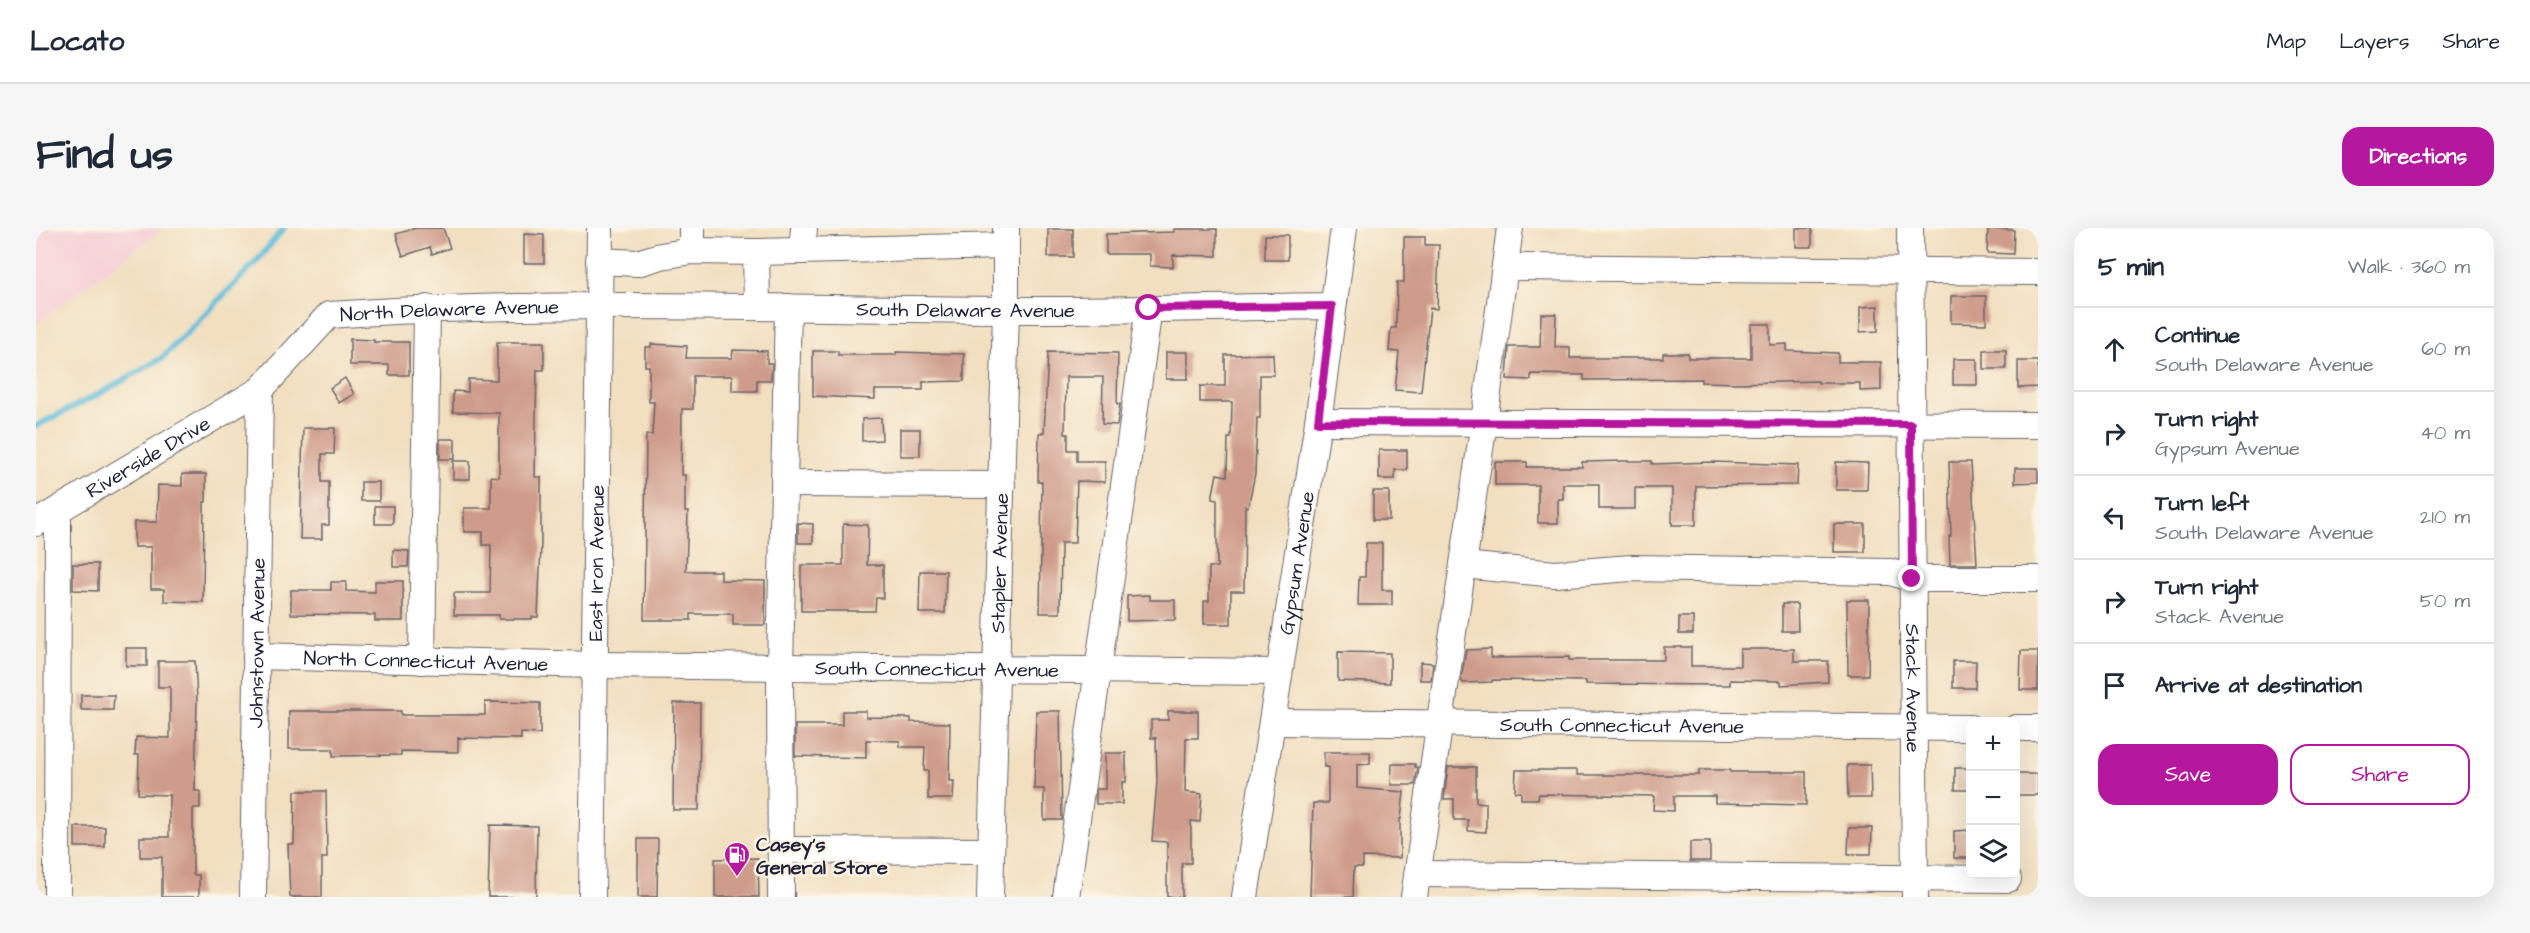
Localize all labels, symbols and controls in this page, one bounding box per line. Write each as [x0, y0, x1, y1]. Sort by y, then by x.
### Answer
text: Locato [30, 22, 124, 61]
text: Map [2266, 27, 2306, 56]
text: Layers [2339, 27, 2409, 56]
text: Share [2442, 27, 2500, 56]
text: Find us [36, 127, 173, 185]
button: Directions [2342, 127, 2494, 186]
text: 5 min [2098, 249, 2164, 285]
text: Walk · 360 m [2348, 253, 2470, 281]
street label: North Delaware Avenue [339, 293, 559, 329]
route start [1135, 294, 1161, 320]
street label: South Delaware Avenue [856, 295, 1075, 325]
text: Continue [2155, 320, 2240, 351]
icon: ahead [2098, 333, 2131, 366]
text: 60 m [2421, 335, 2470, 363]
text: South Delaware Avenue [2155, 351, 2374, 379]
text: Turn right [2155, 404, 2258, 435]
street label: Riverside Drive [81, 410, 216, 505]
icon: right [2098, 417, 2131, 450]
text: 40 m [2420, 419, 2470, 447]
text: Gypsum Avenue [2155, 435, 2300, 463]
street label: East Iron Avenue [582, 484, 612, 641]
text: Turn left [2155, 488, 2249, 519]
street label: Gypsum Avenue [1272, 489, 1322, 637]
street label: Stapler Avenue [984, 492, 1016, 634]
icon: left [2098, 501, 2131, 534]
text: 210 m [2420, 503, 2470, 531]
text: South Delaware Avenue [2155, 519, 2374, 547]
street label: Johnstown Avenue [242, 558, 273, 728]
route end [1898, 565, 1924, 591]
text: Turn right [2155, 572, 2258, 603]
icon: right [2098, 585, 2131, 618]
text: 50 m [2420, 587, 2470, 615]
text: Stack Avenue [2155, 603, 2284, 631]
street label: Stack Avenue [1898, 623, 1927, 753]
street label: North Connecticut Avenue [303, 644, 549, 679]
street label: South Connecticut Avenue [815, 654, 1059, 685]
icon: arrive [2098, 669, 2131, 702]
text: Arrive at destination [2155, 670, 2362, 701]
street label: South Connecticut Avenue [1500, 711, 1744, 741]
map controls [1966, 717, 2020, 879]
button: + [1966, 717, 2020, 771]
button: Save [2098, 744, 2278, 805]
button: Share [2290, 744, 2470, 805]
button: − [1966, 771, 2020, 825]
button: layers [1966, 825, 2020, 879]
place label: Casey's General Store [756, 831, 888, 882]
fuel station icon: Casey's General Store [722, 840, 752, 878]

